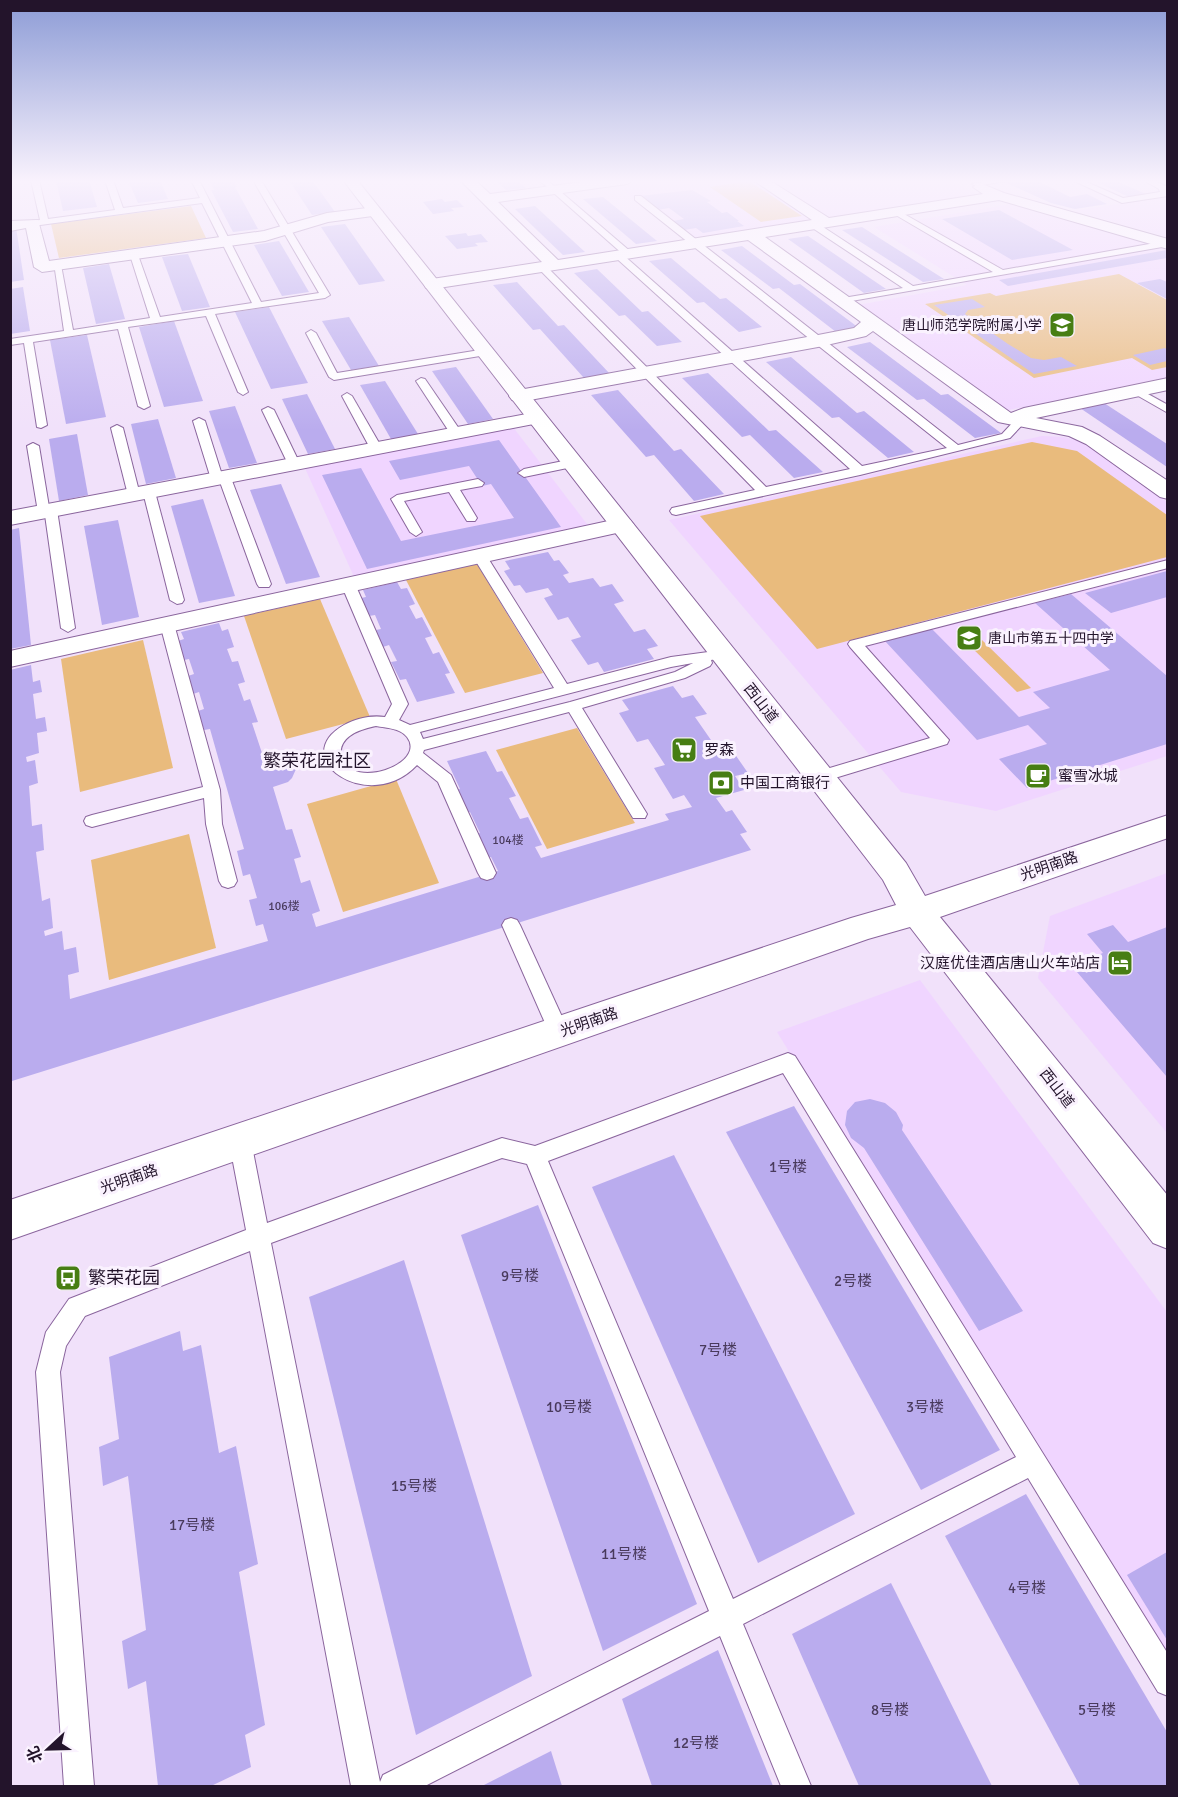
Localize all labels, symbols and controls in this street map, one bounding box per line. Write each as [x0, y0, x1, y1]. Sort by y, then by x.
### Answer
school or university icon: 唐山师范学院附属小学 [1047, 310, 1077, 340]
place label: 唐山师范学院附属小学 [902, 317, 1042, 334]
school or university icon: 唐山市第五十四中学 [954, 623, 984, 653]
place label: 唐山市第五十四中学 [988, 630, 1114, 647]
street label: 西山道 [740, 680, 782, 726]
supermarket icon: 罗森 [669, 735, 699, 765]
place label: 罗森 [704, 741, 734, 759]
district label: 繁荣花园社区 [263, 750, 371, 772]
cafe icon: 蜜雪冰城 [1023, 761, 1053, 791]
place label: 蜜雪冰城 [1058, 767, 1118, 785]
bank icon: 中国工商银行 [706, 768, 736, 798]
place label: 中国工商银行 [740, 774, 830, 792]
house number: 104楼 [492, 833, 524, 848]
street label: 光明南路 [1018, 848, 1080, 884]
house number: 106楼 [268, 899, 300, 914]
hotel icon: 汉庭优佳酒店唐山火车站店 [1105, 948, 1135, 978]
place label: 汉庭优佳酒店唐山火车站店 [920, 954, 1100, 972]
street label: 光明南路 [558, 1004, 620, 1040]
street label: 西山道 [1036, 1065, 1078, 1111]
house number: 1号楼 [769, 1158, 807, 1176]
street label: 光明南路 [98, 1161, 160, 1197]
bus stop icon: 繁荣花园 [53, 1263, 83, 1293]
place label: 繁荣花园 [88, 1267, 160, 1289]
house number: 9号楼 [501, 1267, 539, 1285]
house number: 2号楼 [834, 1272, 872, 1290]
house number: 7号楼 [699, 1341, 737, 1359]
house number: 10号楼 [546, 1398, 592, 1416]
house number: 3号楼 [906, 1398, 944, 1416]
house number: 15号楼 [391, 1477, 437, 1495]
house number: 17号楼 [169, 1516, 215, 1534]
house number: 11号楼 [601, 1545, 647, 1563]
house number: 4号楼 [1008, 1579, 1046, 1597]
house number: 8号楼 [871, 1701, 909, 1719]
house number: 5号楼 [1078, 1701, 1116, 1719]
north arrow [18, 1719, 78, 1779]
house number: 12号楼 [673, 1734, 719, 1752]
text: 北 [23, 1743, 47, 1765]

